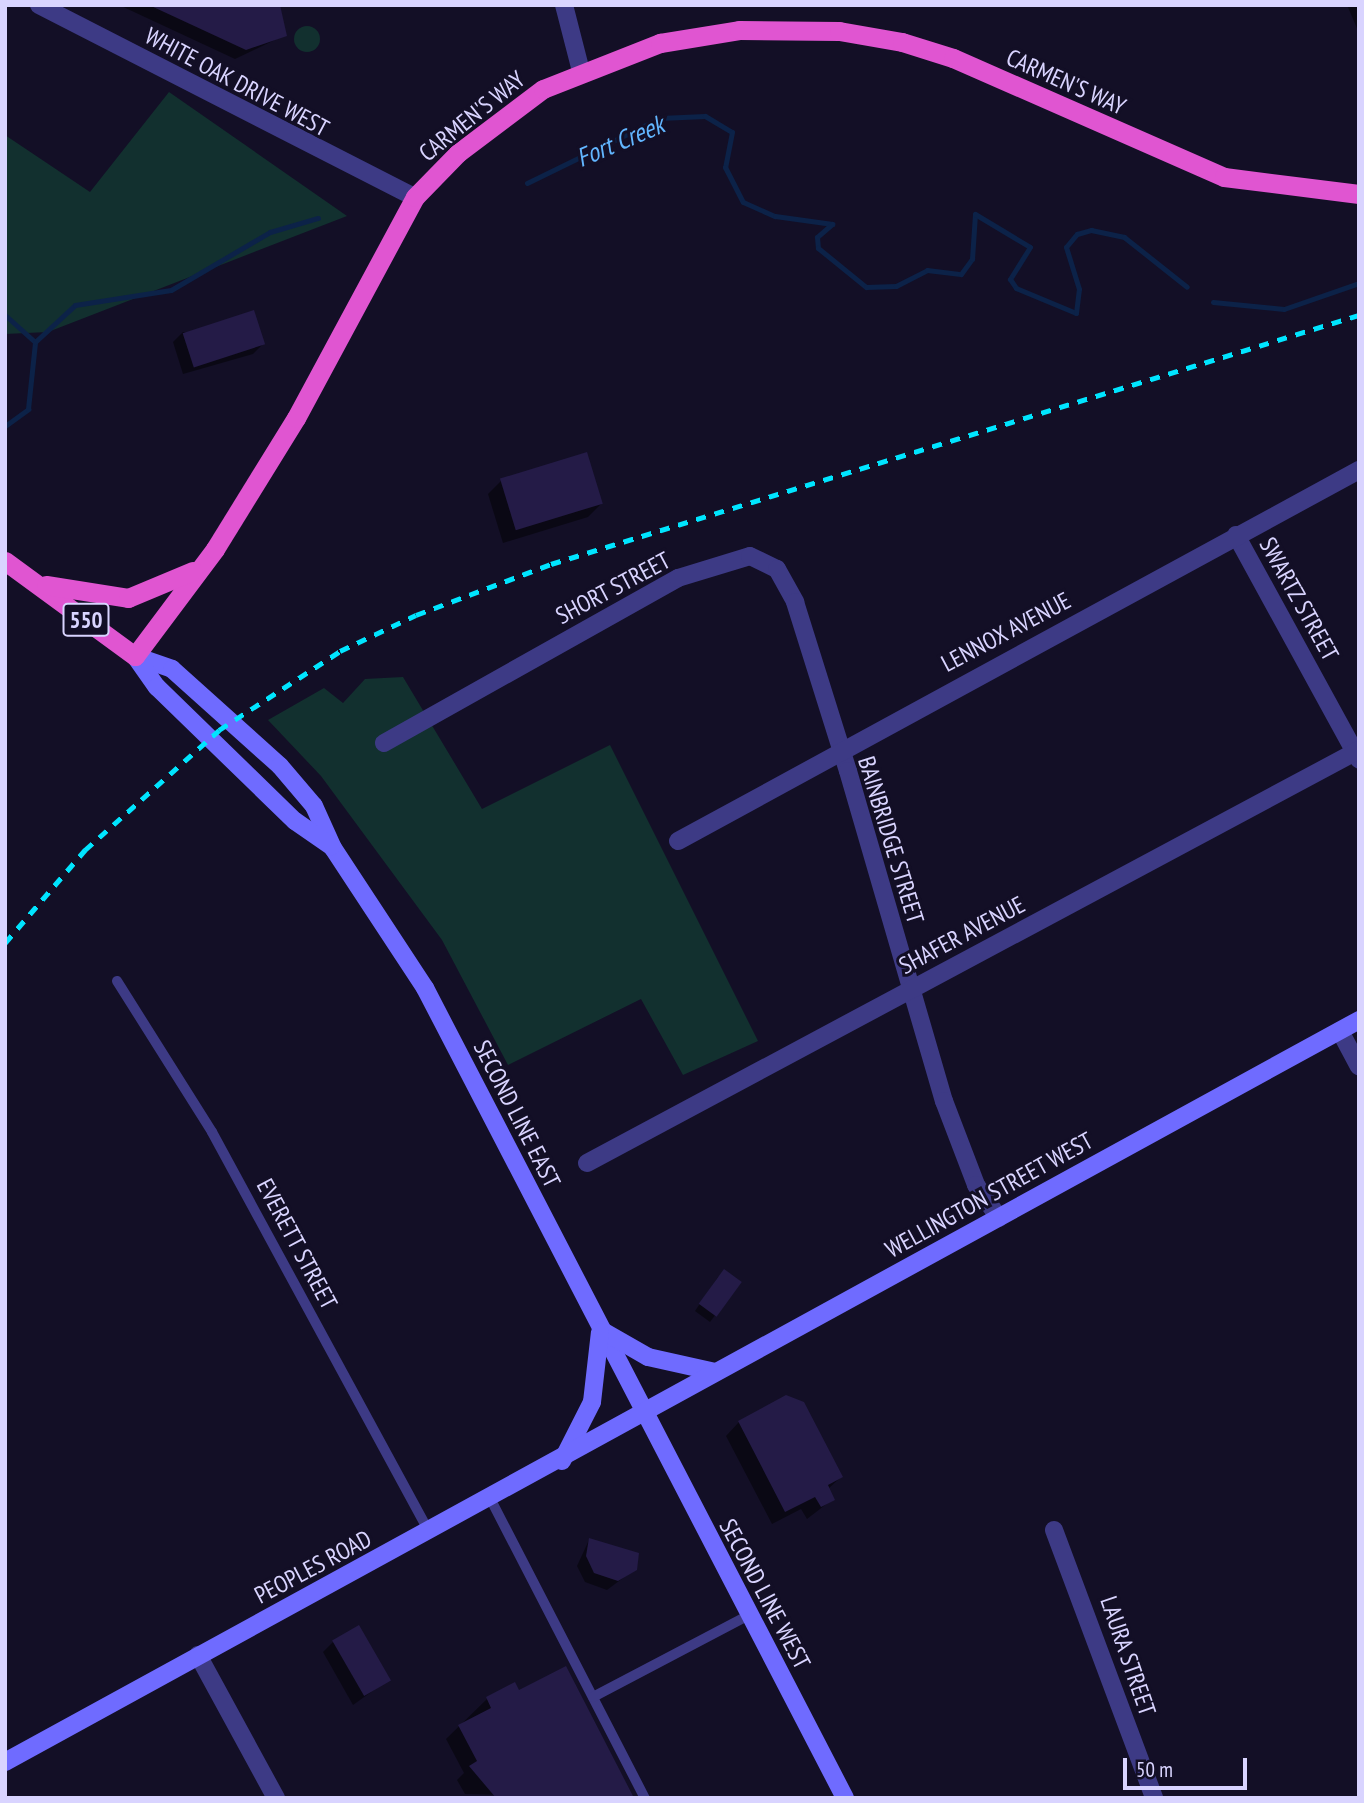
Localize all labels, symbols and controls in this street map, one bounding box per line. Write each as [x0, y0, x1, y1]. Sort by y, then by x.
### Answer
street label: WHITE OAK DRIVE WEST [140, 21, 334, 143]
street label: CARMEN'S WAY [1002, 43, 1130, 121]
street label: CARMEN'S WAY [413, 65, 531, 167]
water label: Fort Creek [571, 109, 669, 173]
street label: SWARTZ STREET [1253, 532, 1345, 666]
street label: SHORT STREET [550, 546, 676, 630]
street label: LENNOX AVENUE [936, 586, 1076, 678]
road number: 550 [62, 600, 110, 640]
street label: BAINBRIDGE STREET [852, 753, 930, 927]
street label: SHAFER AVENUE [894, 890, 1030, 980]
street label: SECOND LINE EAST [468, 1036, 566, 1192]
street label: WELLINGTON STREET WEST [880, 1126, 1098, 1264]
street label: EVERETT STREET [250, 1173, 344, 1315]
street label: SECOND LINE WEST [713, 1514, 817, 1674]
street label: PEOPLES ROAD [250, 1524, 376, 1610]
street label: LAURA STREET [1094, 1592, 1162, 1720]
scale bar [1126, 1744, 1250, 1788]
text: 50 m [1136, 1756, 1173, 1783]

